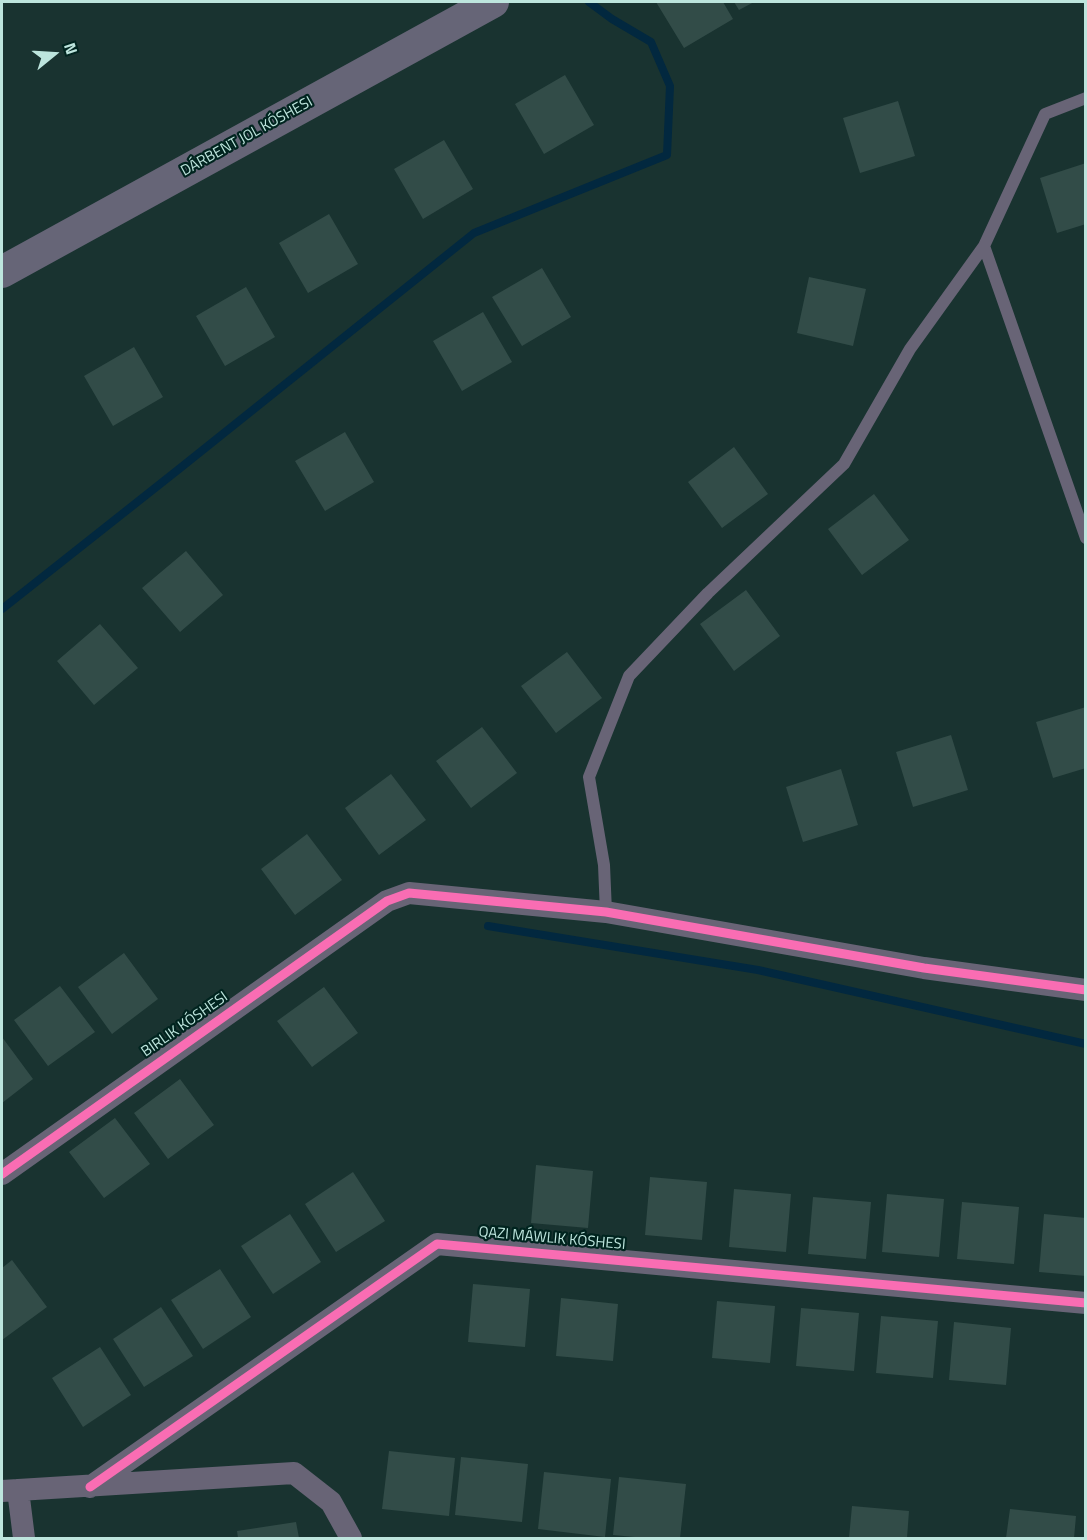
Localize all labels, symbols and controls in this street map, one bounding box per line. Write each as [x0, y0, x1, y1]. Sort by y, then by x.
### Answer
north arrow [24, 24, 84, 84]
text: N [58, 39, 84, 57]
street label: DÁRBENT JOL KÓSHESI [178, 93, 316, 181]
street label: BIRLIK KÓSHESI [138, 989, 232, 1061]
street label: QAZI MÁWLIK KÓSHESI [478, 1224, 626, 1254]

